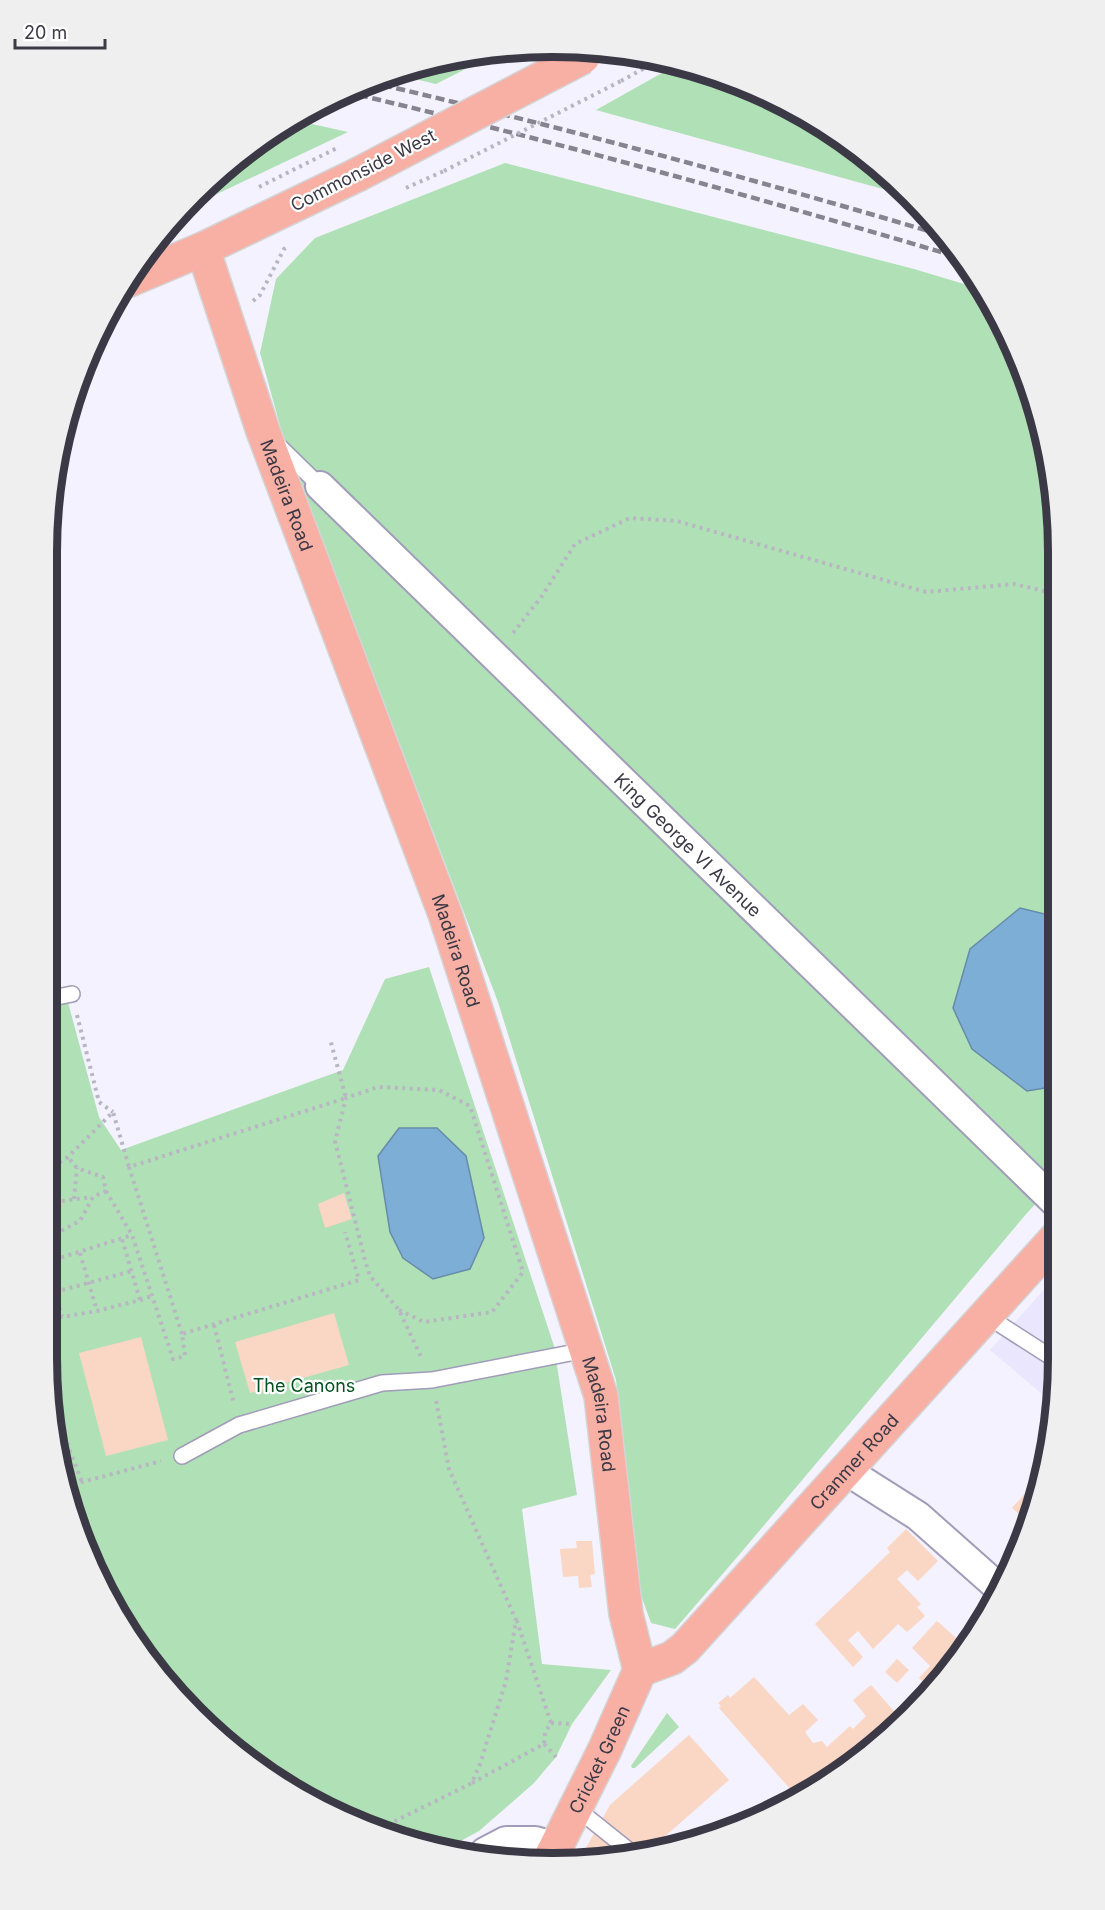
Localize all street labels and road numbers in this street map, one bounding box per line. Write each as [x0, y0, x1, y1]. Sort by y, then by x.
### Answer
street label: Commonside West [287, 124, 439, 216]
street label: Madeira Road [257, 436, 318, 554]
street label: King George VI Avenue [610, 768, 766, 921]
street label: Madeira Road [428, 891, 485, 1010]
street label: Madeira Road [578, 1354, 620, 1473]
street label: Cranmer Road [805, 1409, 903, 1514]
street label: Cricket Green [564, 1702, 634, 1817]

